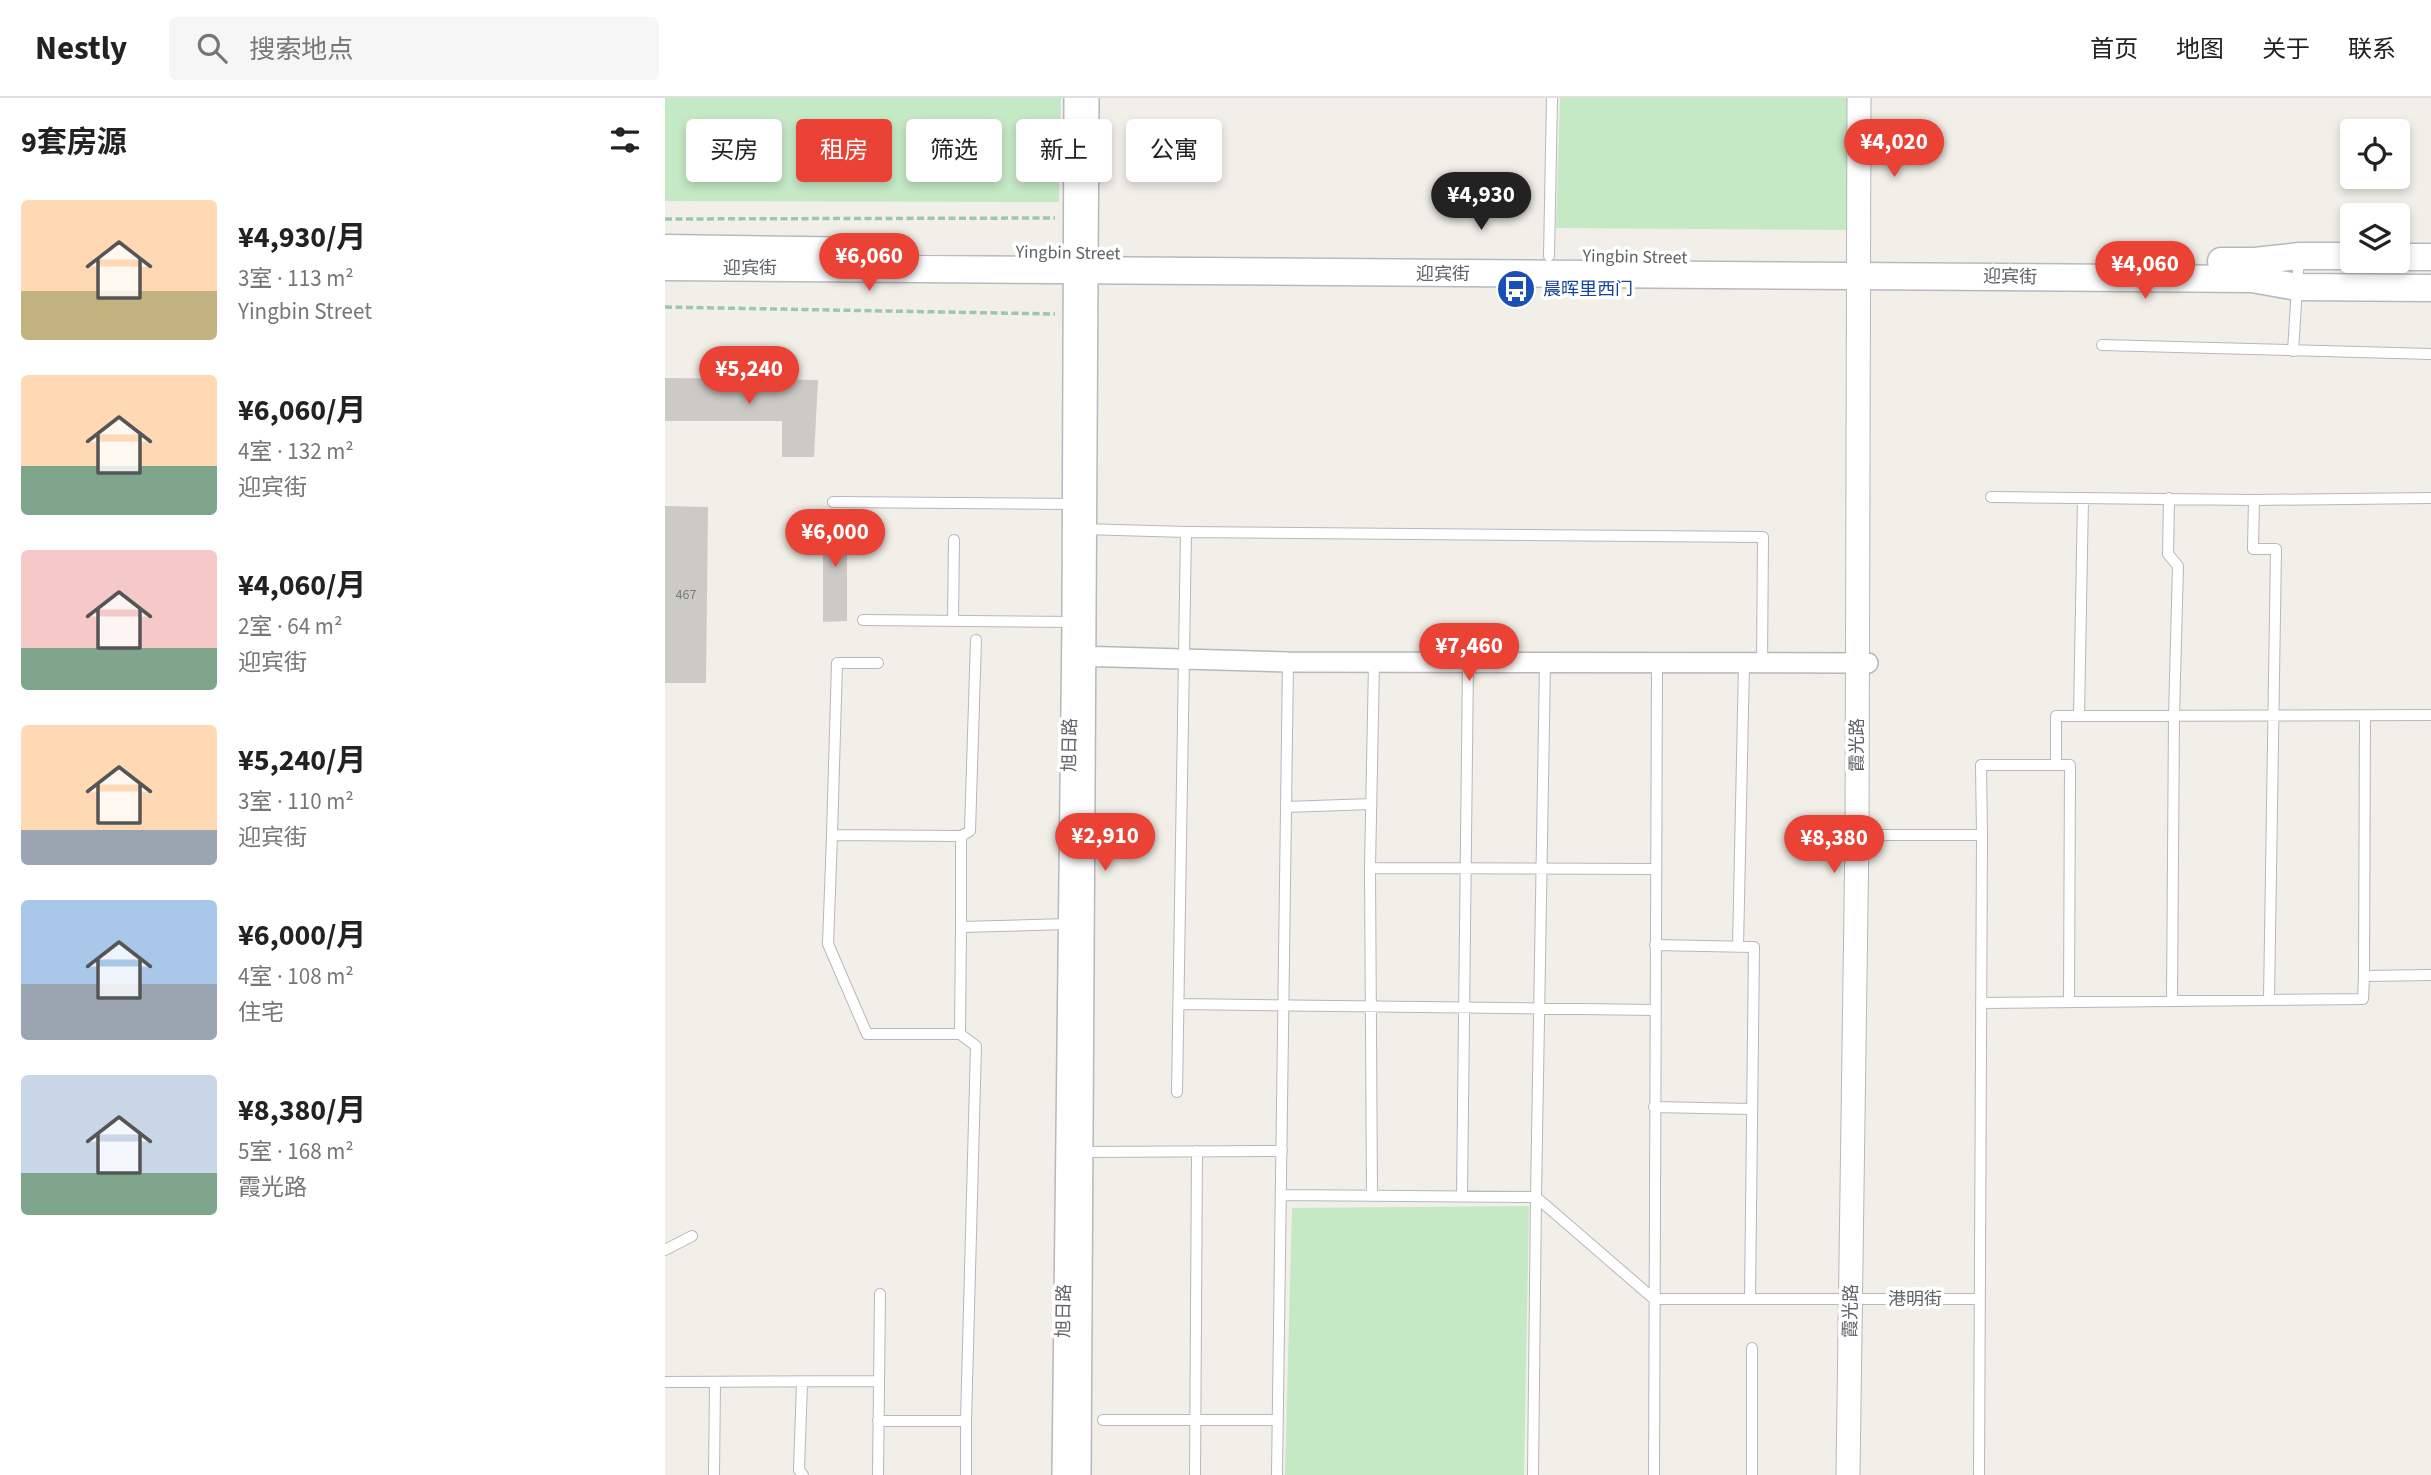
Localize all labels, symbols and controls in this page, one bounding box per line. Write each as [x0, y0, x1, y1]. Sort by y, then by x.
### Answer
search box [169, 17, 659, 80]
text: Nestly [35, 25, 127, 72]
icon: search [193, 29, 231, 67]
text: 搜索地点 [249, 31, 353, 68]
text: 首页 [2090, 32, 2138, 67]
text: 地图 [2176, 32, 2224, 67]
text: 关于 [2262, 32, 2310, 67]
text: 联系 [2348, 32, 2396, 67]
chip: 买房 [686, 119, 782, 182]
chip: 租房 [796, 119, 892, 182]
chip: 筛选 [906, 119, 1002, 182]
chip: 新上 [1016, 119, 1112, 182]
chip: 公寓 [1126, 119, 1222, 182]
map controls [2340, 119, 2410, 273]
button: locate [2340, 119, 2410, 189]
pin: ¥4,020 [1837, 120, 1951, 179]
text: 9套房源 [21, 121, 127, 164]
icon: filters [606, 121, 644, 159]
text: ¥4,020 [1860, 125, 1928, 158]
pin: ¥4,930 [1424, 172, 1538, 232]
text: ¥4,930 [1447, 178, 1515, 211]
button: layers [2340, 203, 2410, 273]
text: ¥4,930/月 [238, 216, 366, 259]
icon: home [77, 228, 161, 312]
pin: ¥6,060 [812, 234, 926, 293]
text: ¥6,060 [835, 239, 903, 272]
street label: Yingbin Street [1014, 240, 1121, 266]
pin: ¥4,060 [2088, 242, 2202, 301]
street label: Yingbin Street [1581, 244, 1688, 270]
text: ¥4,060 [2111, 247, 2179, 280]
street label: 迎宾街 [723, 256, 777, 281]
text: 3室 · 113 m² [238, 262, 354, 295]
street label: 迎宾街 [1416, 262, 1470, 287]
street label: 迎宾街 [1983, 264, 2037, 290]
bus stop icon: 晨晖里西门 [1495, 268, 1537, 310]
place label: 晨晖里西门 [1543, 277, 1633, 302]
text: Yingbin Street [238, 295, 372, 328]
pin: ¥5,240 [692, 346, 806, 406]
text: ¥5,240 [715, 352, 783, 385]
text: ¥6,060/月 [238, 389, 366, 432]
icon: home [77, 403, 161, 487]
text: 4室 · 132 m² [238, 435, 354, 468]
text: 迎宾街 [238, 471, 307, 504]
pin: ¥6,000 [778, 510, 892, 569]
text: ¥6,000 [801, 515, 869, 548]
text: ¥4,060/月 [238, 564, 366, 607]
icon: home [77, 578, 161, 662]
house number: 467 [676, 585, 696, 605]
text: 2室 · 64 m² [238, 610, 342, 643]
pin: ¥7,460 [1412, 624, 1526, 683]
text: ¥7,460 [1435, 629, 1503, 662]
text: 迎宾街 [238, 646, 307, 679]
street label: 旭日路 [1057, 718, 1083, 772]
street label: 霞光路 [1845, 718, 1870, 772]
text: ¥5,240/月 [238, 739, 366, 782]
icon: home [77, 753, 161, 837]
text: 3室 · 110 m² [238, 785, 354, 818]
pin: ¥2,910 [1048, 814, 1162, 873]
pin: ¥8,380 [1777, 816, 1891, 875]
text: ¥2,910 [1071, 819, 1139, 852]
text: 迎宾街 [238, 821, 307, 854]
text: ¥8,380 [1800, 821, 1868, 854]
text: ¥6,000/月 [238, 914, 366, 957]
icon: home [77, 928, 161, 1012]
text: 4室 · 108 m² [238, 960, 354, 993]
text: 住宅 [238, 996, 284, 1029]
text: ¥8,380/月 [238, 1089, 366, 1132]
icon: home [77, 1103, 161, 1187]
text: 5室 · 168 m² [238, 1135, 354, 1168]
text: 霞光路 [238, 1171, 307, 1204]
street label: 旭日路 [1051, 1284, 1077, 1338]
street label: 霞光路 [1838, 1284, 1864, 1338]
street label: 港明街 [1888, 1287, 1942, 1312]

